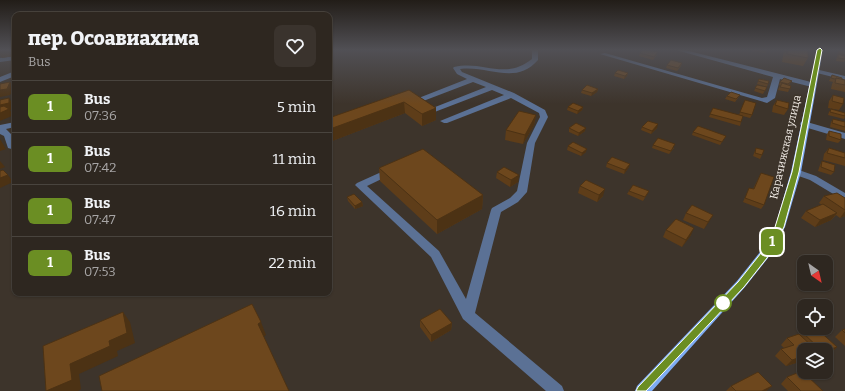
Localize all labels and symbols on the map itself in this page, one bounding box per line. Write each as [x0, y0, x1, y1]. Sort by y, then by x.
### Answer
street label: Карачижская улица [767, 94, 804, 201]
line badge: 1 [759, 229, 785, 255]
north arrow [797, 255, 833, 291]
unlabelled marker [714, 294, 732, 312]

